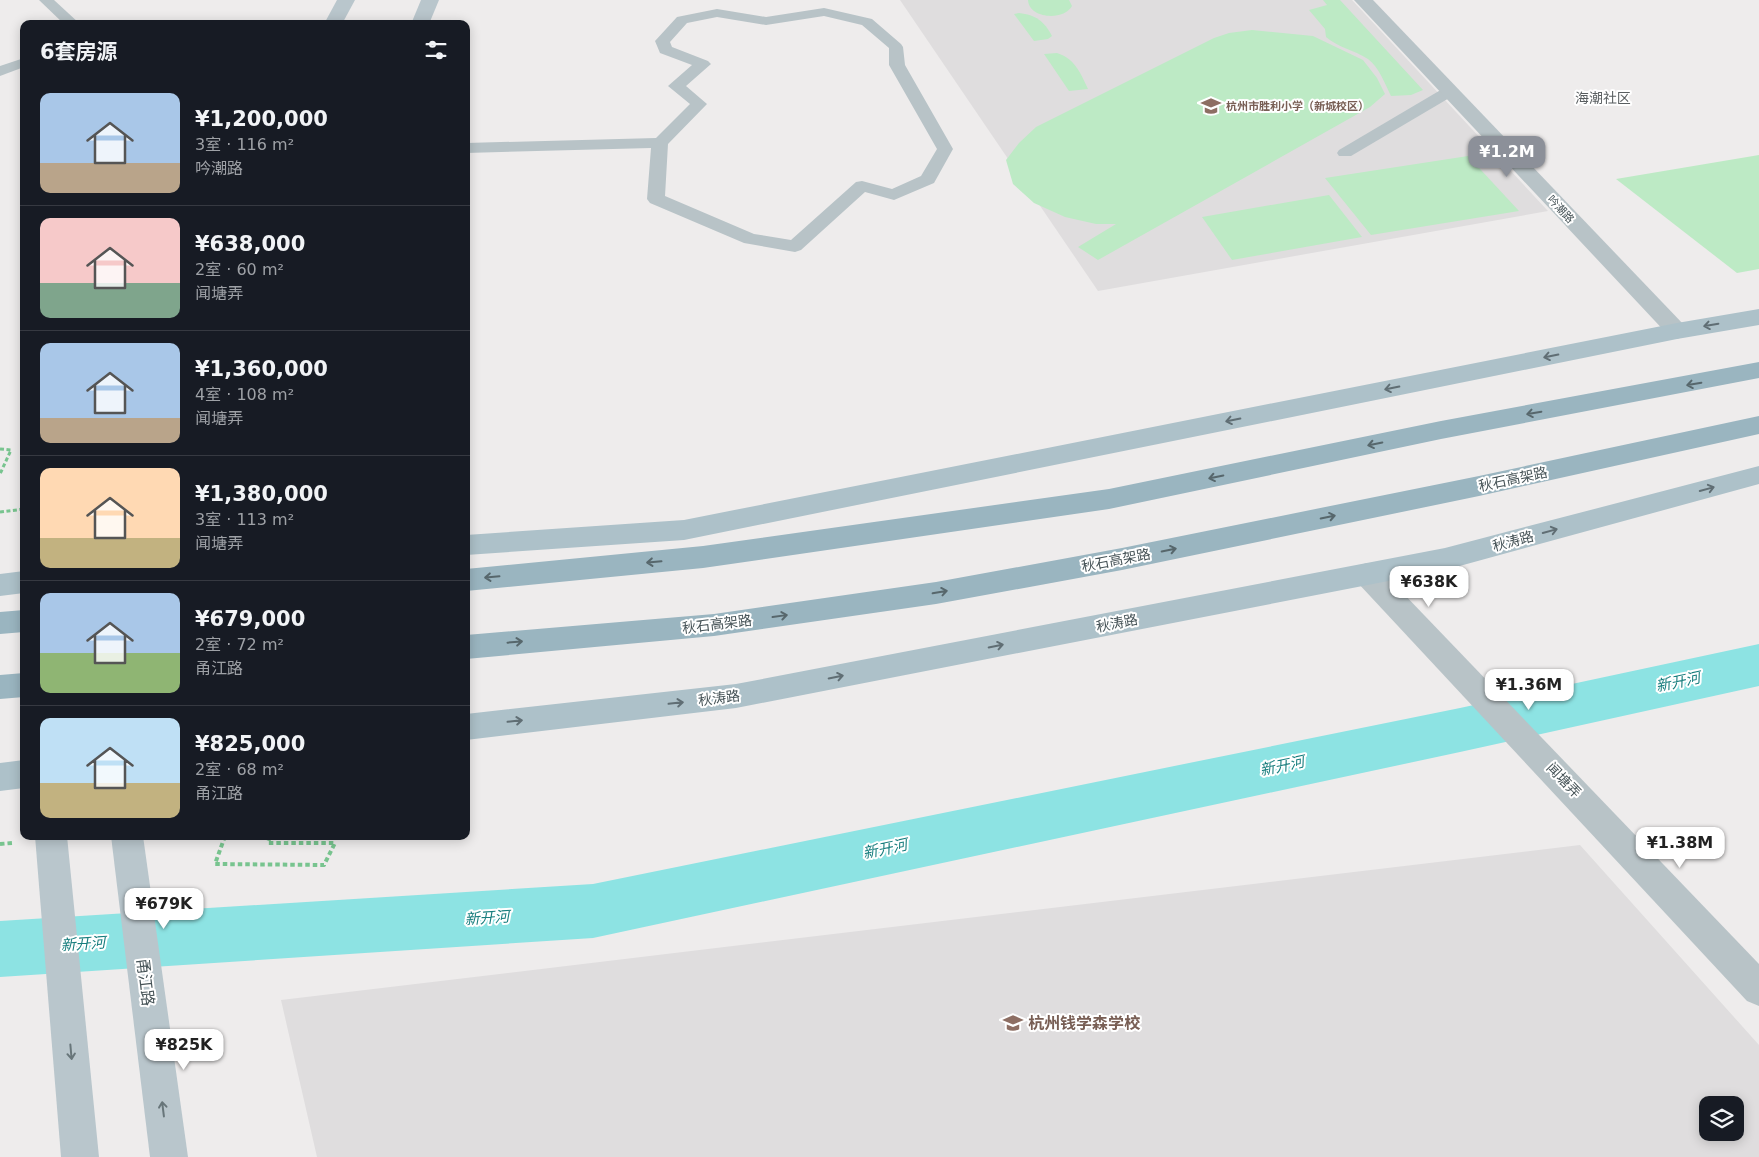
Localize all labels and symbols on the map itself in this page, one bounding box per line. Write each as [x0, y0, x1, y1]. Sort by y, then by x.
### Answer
district label: 海潮社区 [1575, 90, 1631, 106]
school or university icon: 杭州市胜利小学（新城校区） [1200, 95, 1222, 117]
place label: 杭州市胜利小学（新城校区） [1226, 100, 1369, 113]
pin: ¥1.2M [1472, 136, 1542, 178]
street label: 吟潮路 [1545, 193, 1577, 226]
one-way arrow [1703, 321, 1719, 331]
one-way arrow [1544, 352, 1560, 361]
one-way arrow [1687, 379, 1703, 389]
one-way arrow [1385, 384, 1401, 393]
one-way arrow [1527, 408, 1543, 418]
one-way arrow [1225, 416, 1241, 425]
one-way arrow [1367, 439, 1383, 449]
street label: 秋石高架路 [1477, 464, 1549, 494]
one-way arrow [1208, 472, 1224, 482]
one-way arrow [1699, 484, 1715, 493]
one-way arrow [1320, 512, 1336, 521]
one-way arrow [1542, 526, 1558, 535]
street label: 秋涛路 [1491, 528, 1535, 554]
one-way arrow [1161, 544, 1177, 554]
street label: 秋石高架路 [1080, 545, 1152, 575]
one-way arrow [646, 557, 662, 567]
pin: ¥638K [1394, 566, 1464, 608]
one-way arrow [485, 572, 501, 582]
one-way arrow [932, 587, 948, 597]
one-way arrow [771, 611, 787, 621]
street label: 秋涛路 [1095, 611, 1139, 635]
street label: 秋石高架路 [681, 612, 753, 636]
one-way arrow [507, 638, 523, 647]
one-way arrow [988, 641, 1004, 650]
pin: ¥1.36M [1488, 668, 1570, 711]
water label: 新开河 [1654, 668, 1705, 695]
one-way arrow [828, 672, 844, 681]
street label: 秋涛路 [697, 688, 741, 708]
one-way arrow [668, 698, 684, 708]
one-way arrow [506, 716, 522, 726]
water label: 新开河 [1258, 752, 1309, 779]
street label: 闻塘弄 [1544, 759, 1584, 801]
pin: ¥1.38M [1639, 826, 1721, 869]
water label: 新开河 [861, 835, 912, 862]
pin: ¥679K [129, 888, 199, 930]
water label: 新开河 [464, 907, 513, 929]
water label: 新开河 [60, 933, 109, 955]
street label: 甬江路 [133, 957, 158, 1007]
school or university icon: 杭州钱学森学校 [1002, 1012, 1024, 1034]
place label: 杭州钱学森学校 [1028, 1014, 1141, 1033]
pin: ¥825K [149, 1028, 219, 1071]
one-way arrow [66, 1044, 75, 1060]
one-way arrow [158, 1101, 168, 1117]

